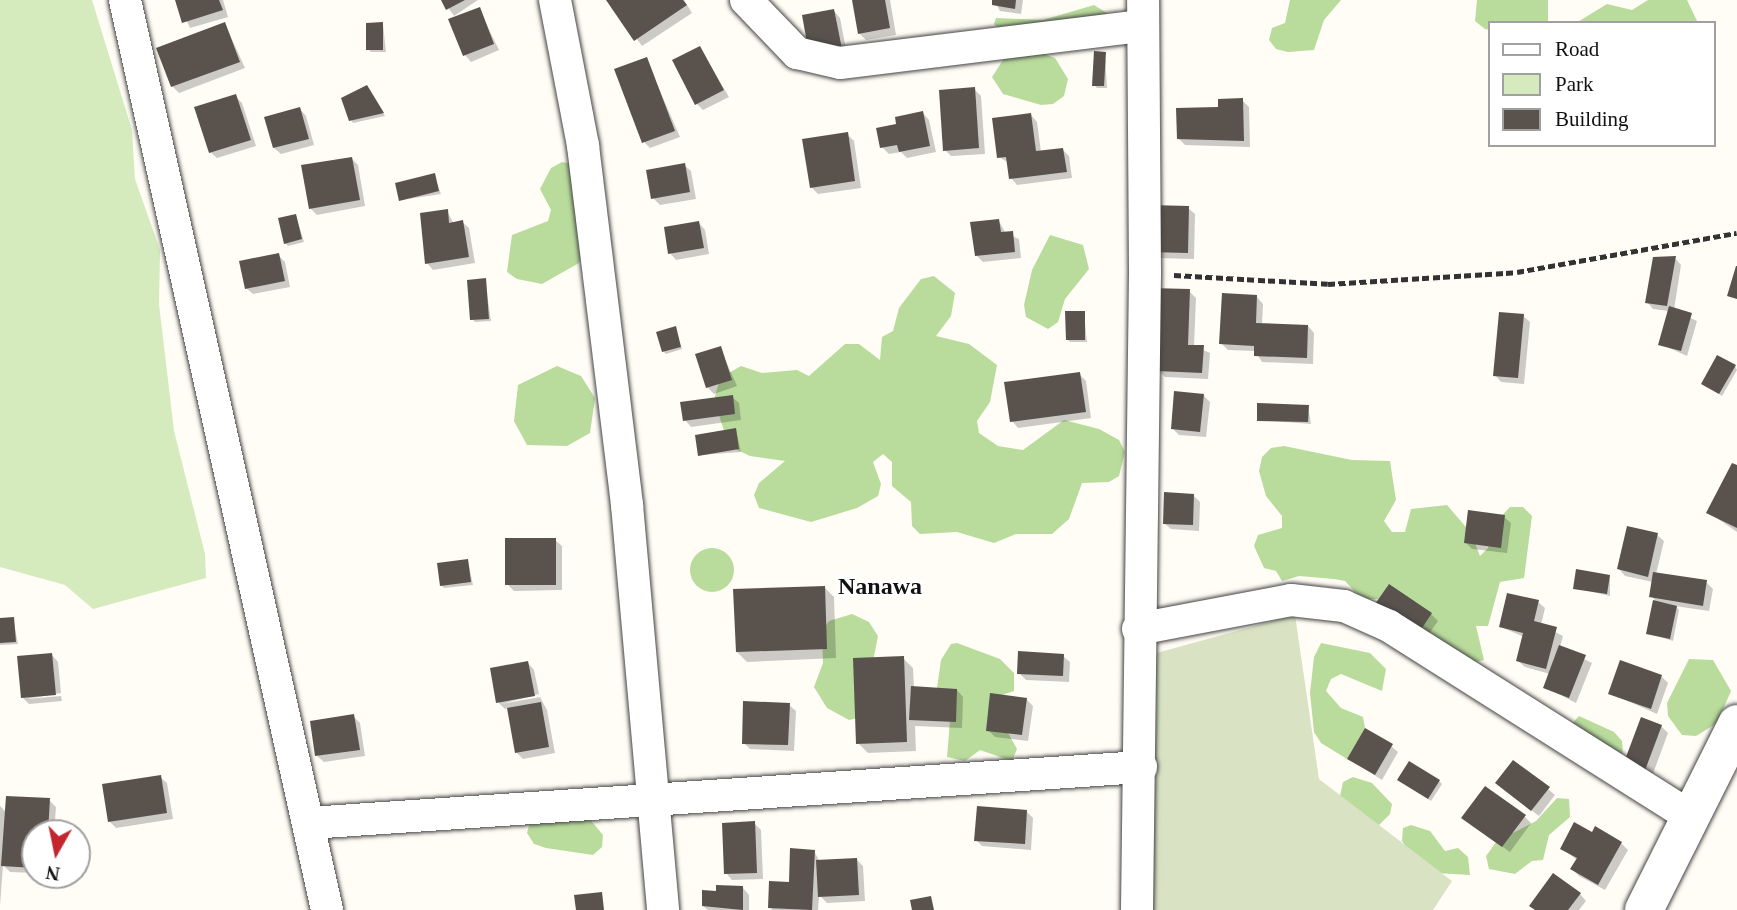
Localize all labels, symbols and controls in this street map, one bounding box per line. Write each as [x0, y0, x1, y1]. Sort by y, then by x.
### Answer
legend [1488, 21, 1716, 147]
text: Road [1555, 37, 1599, 61]
text: Park [1555, 72, 1594, 96]
text: Building [1555, 107, 1629, 131]
district label: Nanawa [838, 573, 922, 601]
north arrow [21, 819, 91, 889]
text: N [45, 862, 61, 885]

